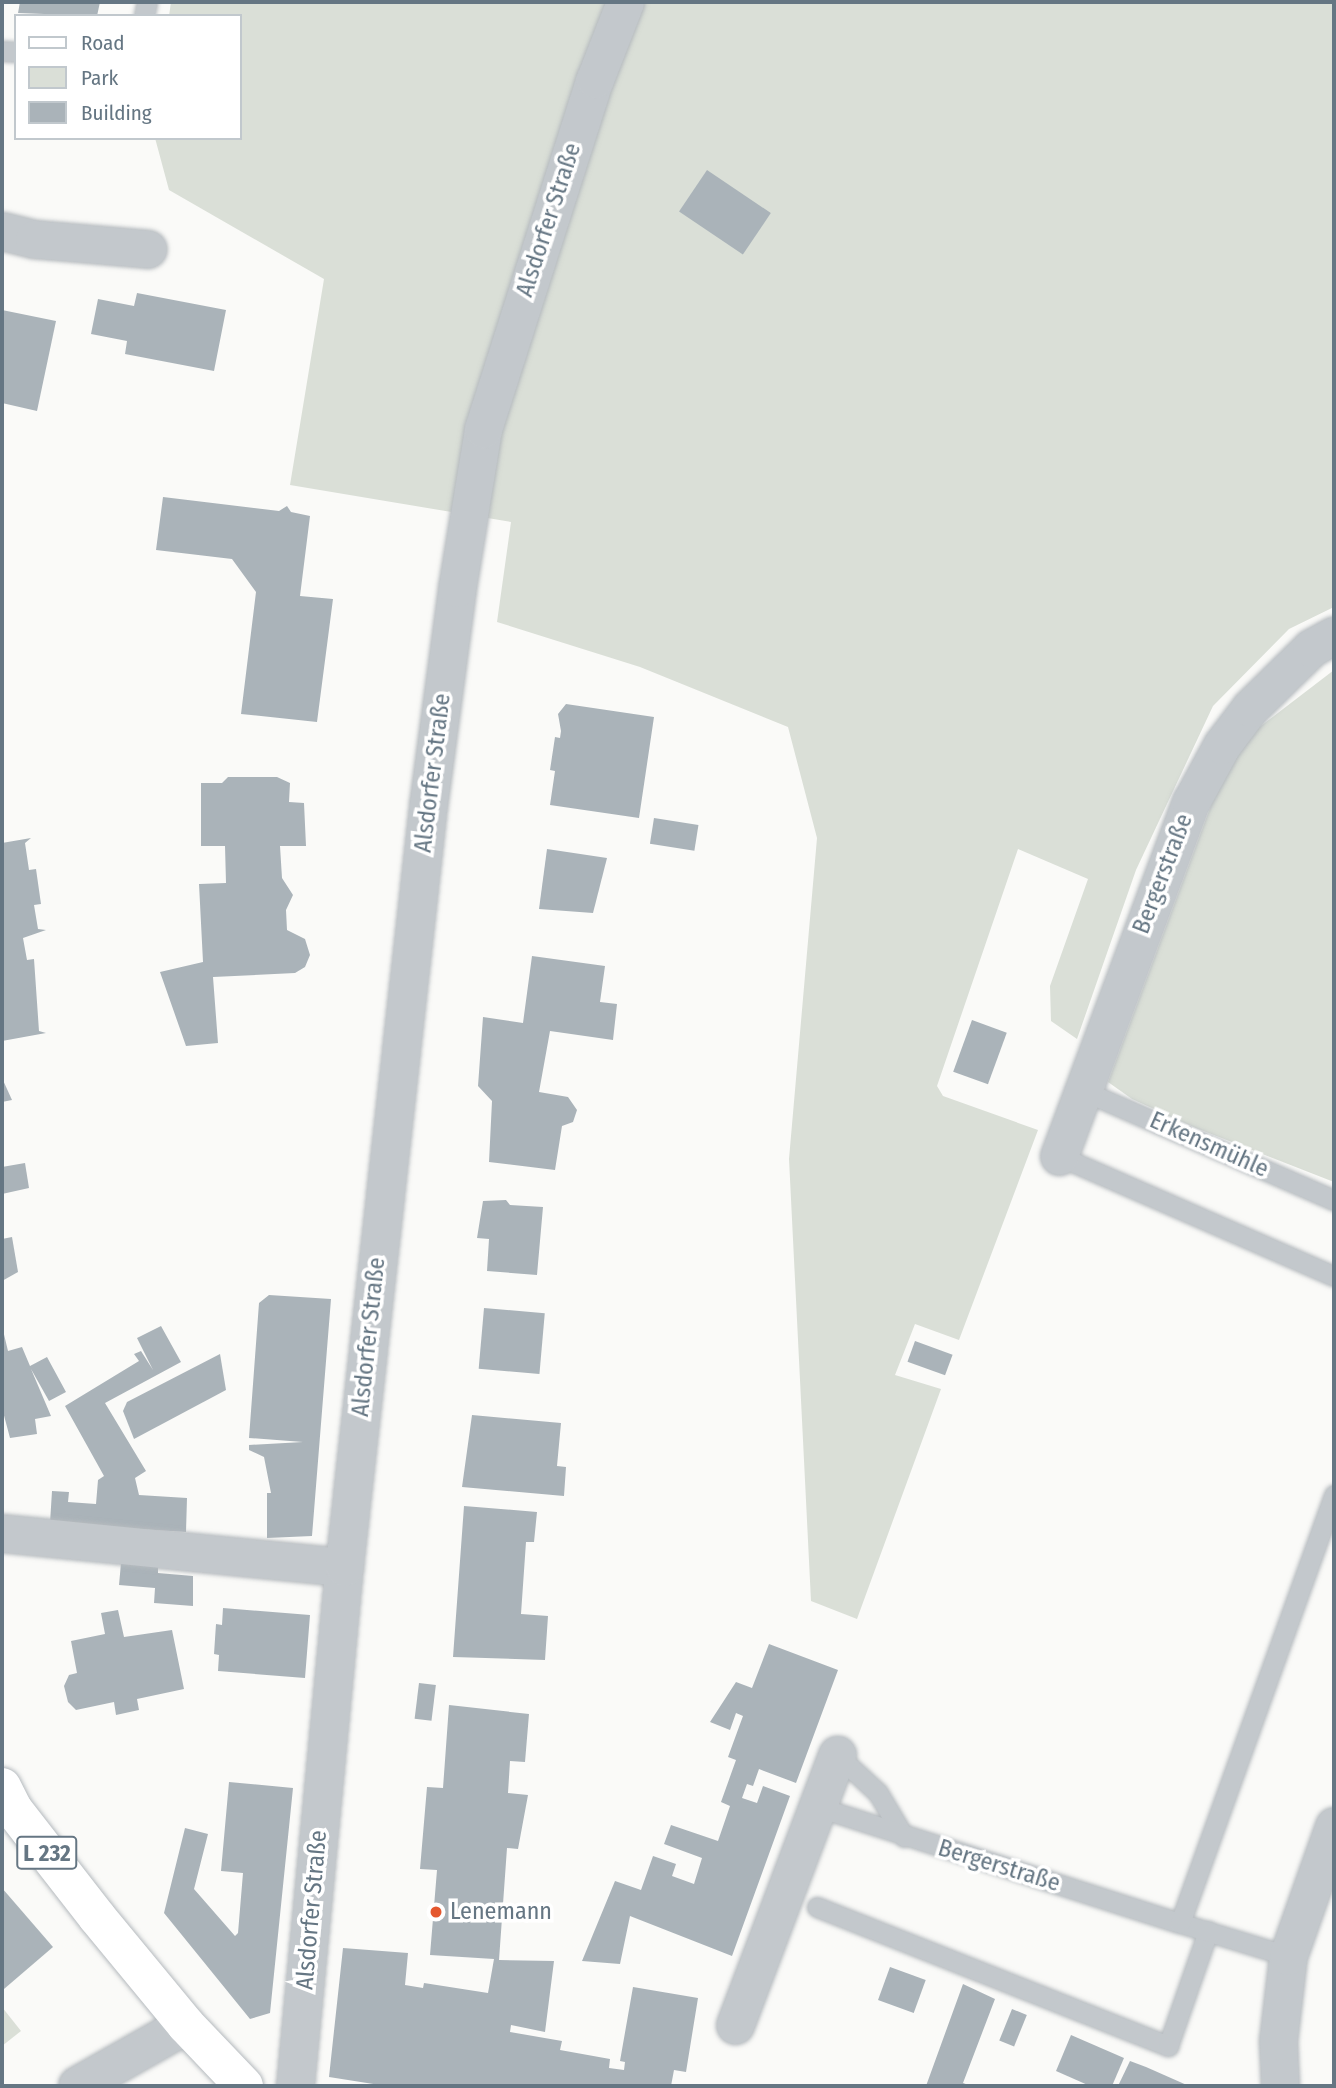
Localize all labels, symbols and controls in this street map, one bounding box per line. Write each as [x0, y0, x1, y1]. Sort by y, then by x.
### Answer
legend [14, 14, 242, 140]
text: Road [81, 30, 125, 56]
text: Park [81, 65, 118, 91]
text: Building [81, 100, 152, 126]
street label: Alsdorfer Straße [511, 140, 587, 300]
street label: Alsdorfer Straße [409, 692, 457, 854]
street label: Bergerstraße [1127, 810, 1199, 938]
street label: Erkensmühle [1145, 1106, 1273, 1184]
street label: Alsdorfer Straße [346, 1256, 392, 1418]
street label: Alsdorfer Straße [291, 1829, 333, 1991]
road number: L 232 [16, 1834, 78, 1872]
street label: Bergerstraße [935, 1834, 1063, 1898]
place label: Lenemann [450, 1898, 552, 1926]
marker: Lenemann [428, 1904, 444, 1920]

